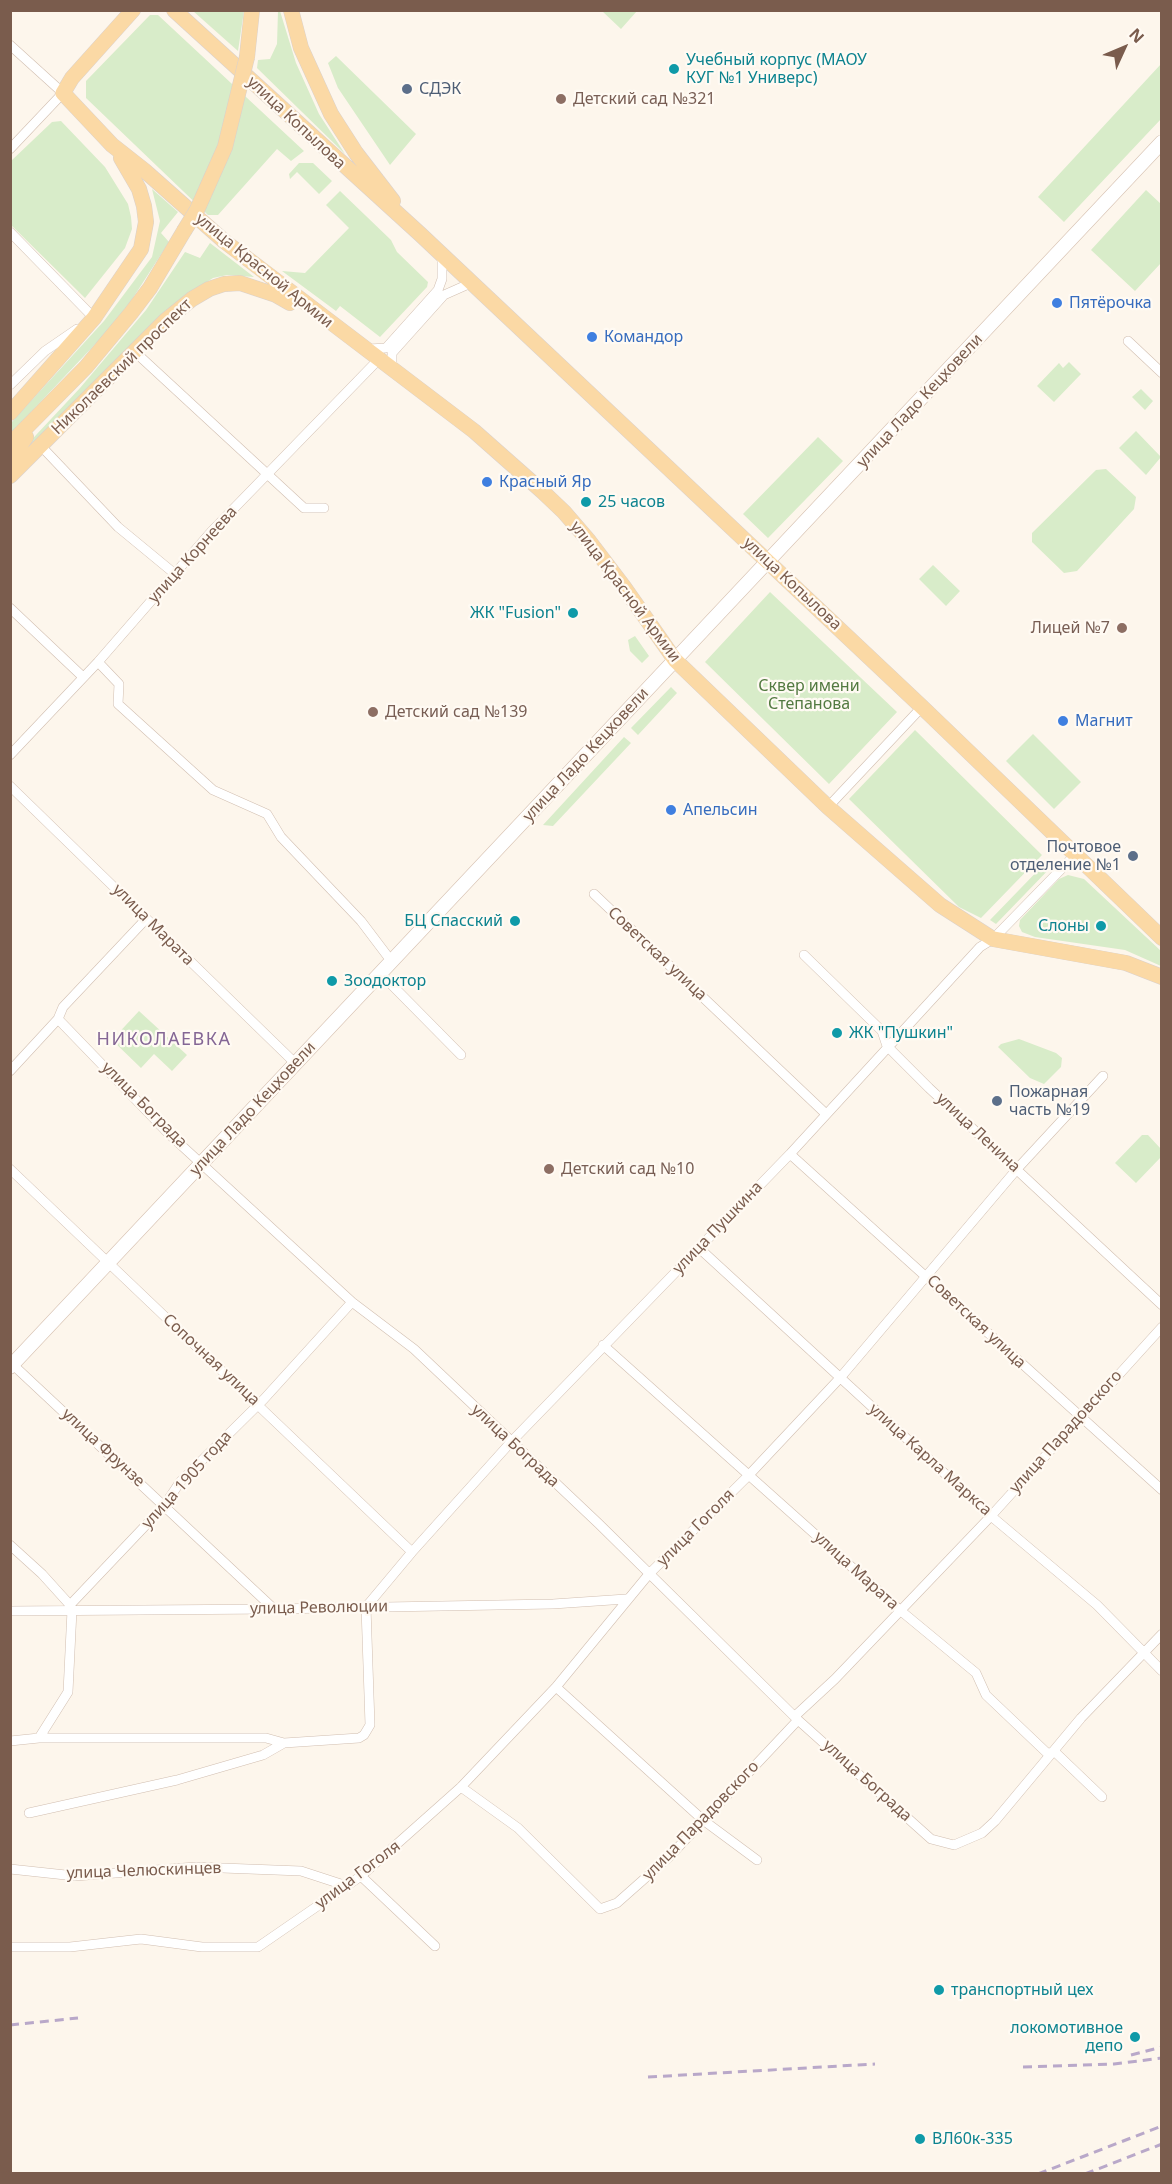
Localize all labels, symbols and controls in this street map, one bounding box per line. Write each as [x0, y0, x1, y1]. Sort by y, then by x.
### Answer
north arrow [1094, 18, 1154, 78]
text: N [1125, 23, 1149, 48]
place label: Учебный корпус (МАОУ КУГ №1 Универс) [686, 50, 867, 88]
marker: Учебный корпус (МАОУ КУГ №1 Универс) [667, 62, 681, 76]
street label: улица Копылова [243, 73, 349, 173]
place label: СДЭК [419, 79, 461, 99]
marker: СДЭК [400, 82, 414, 96]
place label: Детский сад №321 [573, 89, 715, 109]
marker: Детский сад №321 [554, 92, 568, 106]
street label: улица Красной Армии [191, 210, 337, 332]
place label: Пятёрочка [1069, 293, 1152, 313]
street label: Николаевский проспект [48, 295, 196, 439]
marker: Пятёрочка [1050, 296, 1064, 310]
place label: Командор [604, 327, 683, 347]
marker: Командор [585, 330, 599, 344]
street label: улица Ладо Кецховели [853, 330, 987, 472]
place label: Красный Яр [499, 472, 592, 492]
marker: Красный Яр [480, 475, 494, 489]
place label: 25 часов [598, 492, 665, 512]
marker: 25 часов [579, 495, 593, 509]
street label: улица Корнеева [144, 503, 242, 607]
street label: улица Красной Армии [566, 518, 684, 666]
street label: улица Копылова [739, 534, 845, 634]
place label: ЖК "Fusion" [470, 603, 561, 623]
marker: ЖК "Fusion" [566, 606, 580, 620]
place label: Лицей №7 [1031, 618, 1110, 638]
marker: Лицей №7 [1115, 621, 1129, 635]
park label: Сквер имени Степанова [758, 676, 860, 714]
street label: улица Ладо Кецховели [519, 684, 653, 826]
place label: Детский сад №139 [385, 702, 527, 722]
marker: Детский сад №139 [366, 705, 380, 719]
place label: Магнит [1075, 711, 1133, 731]
marker: Магнит [1056, 714, 1070, 728]
place label: Апельсин [683, 800, 757, 820]
marker: Апельсин [664, 803, 678, 817]
place label: Почтовое отделение №1 [1010, 837, 1121, 875]
marker: Почтовое отделение №1 [1126, 849, 1140, 863]
street label: улица Марата [108, 880, 198, 970]
street label: Советская улица [603, 903, 711, 1005]
place label: БЦ Спасский [404, 911, 503, 931]
marker: БЦ Спасский [508, 914, 522, 928]
place label: Слоны [1038, 916, 1089, 936]
marker: Слоны [1094, 919, 1108, 933]
place label: Зоодоктор [344, 971, 426, 991]
marker: Зоодоктор [325, 974, 339, 988]
place label: ЖК "Пушкин" [849, 1023, 953, 1043]
marker: ЖК "Пушкин" [830, 1026, 844, 1040]
district label: НИКОЛАЕВКА [97, 1029, 231, 1051]
street label: улица Ладо Кецховели [186, 1038, 320, 1180]
street label: улица Бограда [97, 1058, 191, 1152]
place label: Пожарная часть №19 [1009, 1082, 1090, 1120]
street label: улица Ленина [932, 1089, 1024, 1177]
marker: Пожарная часть №19 [990, 1094, 1004, 1108]
place label: Детский сад №10 [561, 1159, 694, 1179]
marker: Детский сад №10 [542, 1162, 556, 1176]
street label: улица Пушкина [669, 1178, 767, 1278]
street label: Советская улица [922, 1271, 1030, 1373]
street label: Сопочная улица [158, 1310, 264, 1410]
street label: улица Парадовского [1006, 1367, 1126, 1497]
street label: улица Бограда [467, 1400, 563, 1492]
street label: улица Карла Маркса [865, 1400, 995, 1520]
street label: улица Фрунзе [58, 1405, 148, 1491]
street label: улица 1905 года [138, 1427, 236, 1533]
street label: улица Гоголя [653, 1485, 739, 1571]
street label: улица Марата [810, 1528, 902, 1614]
street label: улица Революции [250, 1597, 388, 1619]
street label: улица Бограда [819, 1736, 915, 1826]
street label: улица Парадовского [639, 1757, 763, 1885]
street label: улица Гоголя [312, 1837, 404, 1913]
street label: улица Челюскинцев [66, 1859, 222, 1883]
place label: транспортный цех [951, 1980, 1094, 2000]
marker: транспортный цех [932, 1983, 946, 1997]
place label: локомотивное депо [1010, 2018, 1123, 2056]
marker: локомотивное депо [1128, 2030, 1142, 2044]
place label: ВЛ60к-335 [932, 2129, 1013, 2149]
marker: ВЛ60к-335 [913, 2132, 927, 2146]

